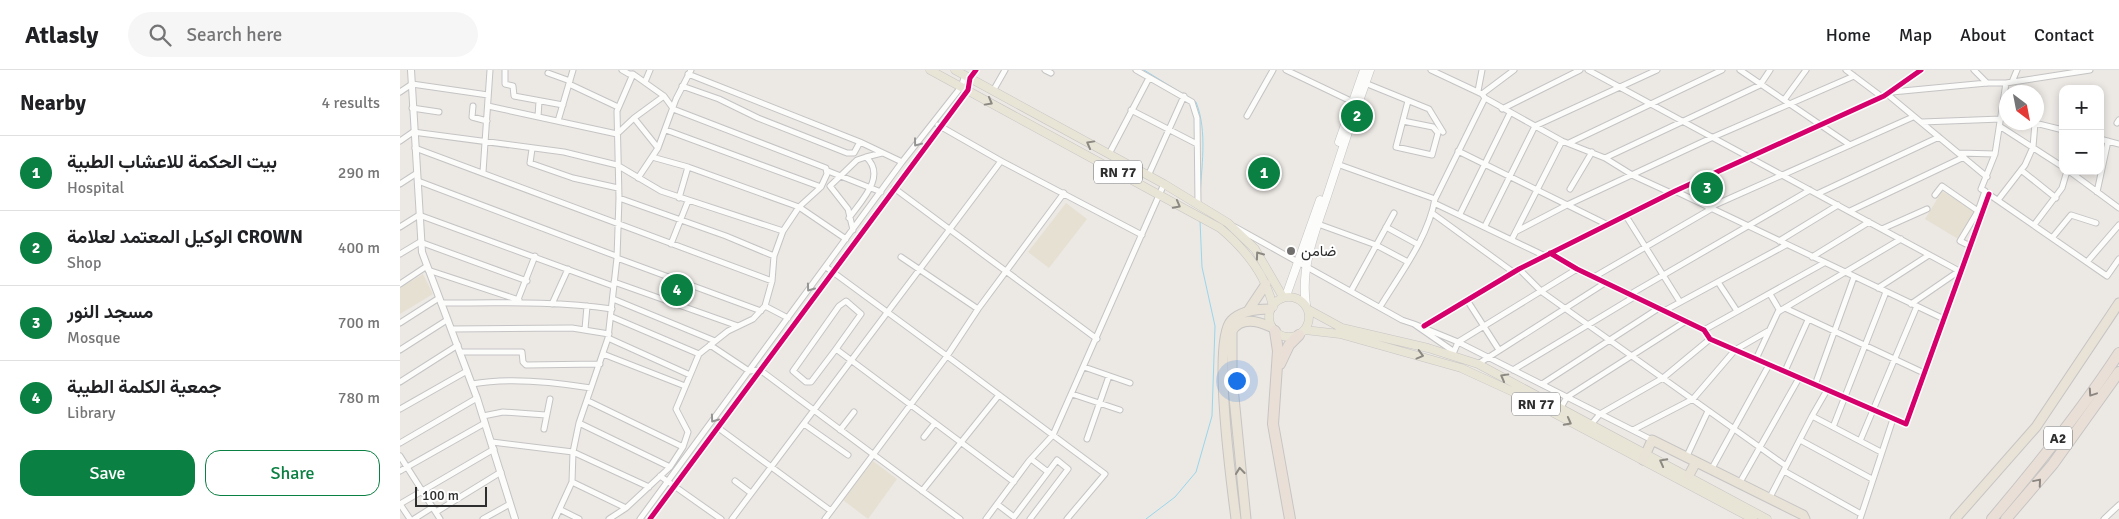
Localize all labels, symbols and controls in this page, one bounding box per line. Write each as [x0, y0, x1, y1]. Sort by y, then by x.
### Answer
search box [128, 12, 478, 57]
text: Atlasly [25, 20, 98, 50]
icon: search [146, 21, 174, 49]
text: Search here [186, 23, 282, 47]
text: Home [1826, 24, 1871, 46]
text: Map [1899, 24, 1932, 46]
text: About [1960, 24, 2006, 46]
text: Contact [2034, 24, 2094, 46]
north arrow [1999, 85, 2044, 130]
map controls [2059, 85, 2104, 175]
button: + [2059, 85, 2104, 130]
text: Nearby [20, 90, 86, 116]
text: 4 results [321, 93, 380, 113]
one-way arrow [983, 95, 992, 105]
pin: 2 [1341, 97, 1373, 135]
button: − [2059, 130, 2104, 175]
one-way arrow [914, 137, 923, 147]
one-way arrow [1086, 140, 1095, 150]
text: بيت الحكمة للاعشاب الطبية [67, 150, 277, 174]
pin: 1 [1248, 154, 1280, 192]
road number: RN 77 [1094, 160, 1142, 184]
text: 1 [32, 163, 40, 183]
text: 290 m [338, 163, 380, 183]
pin: 3 [1691, 169, 1723, 207]
text: Hospital [67, 178, 124, 198]
one-way arrow [1172, 198, 1181, 208]
text: الوكيل المعتمد لعلامة CROWN [67, 225, 303, 249]
text: 2 [32, 238, 40, 258]
text: 400 m [338, 238, 380, 258]
place label: ضامن [1301, 242, 1336, 261]
marker: ضامن [1285, 245, 1297, 257]
one-way arrow [1256, 251, 1265, 261]
text: Shop [67, 253, 101, 273]
pin: 4 [661, 271, 693, 309]
one-way arrow [807, 282, 816, 292]
text: مسجد النور [67, 300, 153, 324]
text: 3 [32, 313, 40, 333]
text: 700 m [338, 313, 380, 333]
text: Mosque [67, 328, 120, 348]
one-way arrow [1416, 349, 1424, 359]
your location [1224, 368, 1250, 394]
one-way arrow [1500, 373, 1509, 383]
text: جمعية الكلمة الطيبة [67, 375, 221, 399]
one-way arrow [2089, 387, 2098, 397]
text: 4 [32, 388, 40, 408]
text: 780 m [338, 388, 380, 408]
road number: RN 77 [1512, 392, 1560, 416]
text: Library [67, 403, 116, 423]
one-way arrow [711, 413, 720, 423]
one-way arrow [1563, 416, 1572, 426]
road number: A2 [2044, 426, 2072, 449]
button: Save [20, 450, 195, 496]
button: Share [205, 450, 380, 496]
one-way arrow [1659, 458, 1668, 468]
one-way arrow [1235, 466, 1246, 474]
one-way arrow [2032, 479, 2040, 488]
scale bar [415, 484, 488, 507]
text: 100 m [422, 487, 459, 504]

